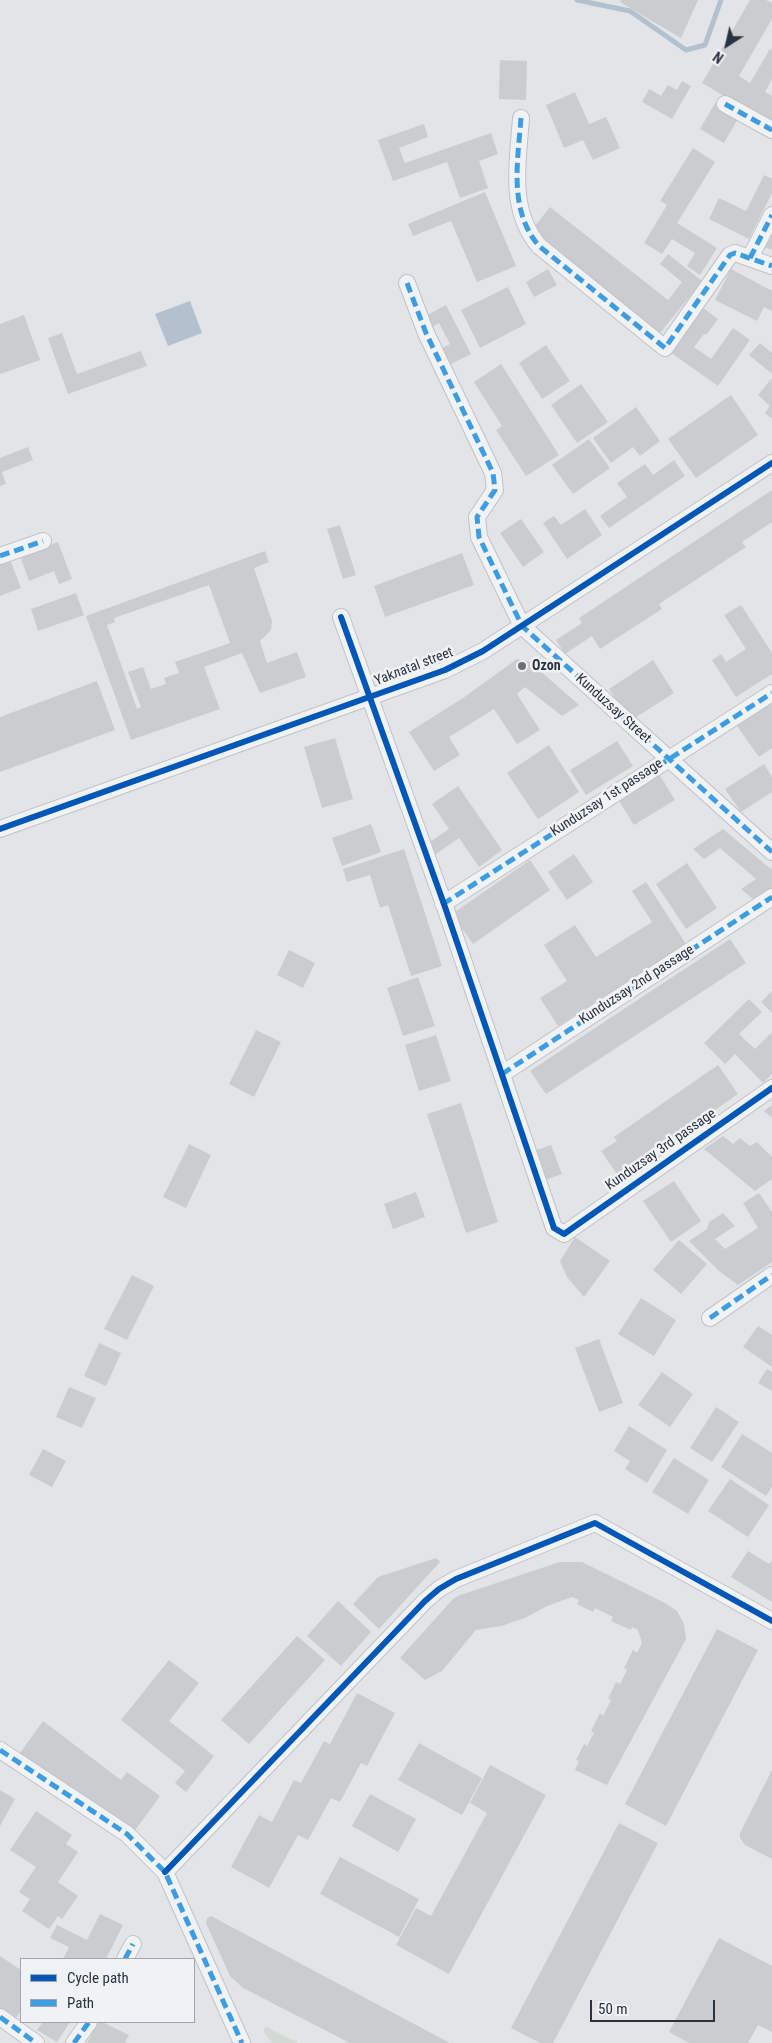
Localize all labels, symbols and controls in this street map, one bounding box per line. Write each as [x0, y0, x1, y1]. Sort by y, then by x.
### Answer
north arrow [702, 20, 752, 70]
text: N [710, 48, 727, 66]
street label: Yakлatal street [372, 644, 456, 690]
place label: Ozon [532, 658, 561, 674]
marker: Ozon [516, 660, 528, 672]
street label: Kunduzsay Street [572, 671, 654, 747]
street label: Kunduzsay 1st passage [548, 756, 666, 840]
street label: Kunduzsay 2nd passage [577, 942, 697, 1028]
street label: Kunduzsay 3rd passage [603, 1106, 719, 1194]
legend [20, 1958, 195, 2023]
text: Cycle path [67, 1969, 129, 1987]
scale bar [592, 1990, 717, 2022]
text: Path [67, 1994, 94, 2012]
text: 50 m [598, 2000, 628, 2018]

